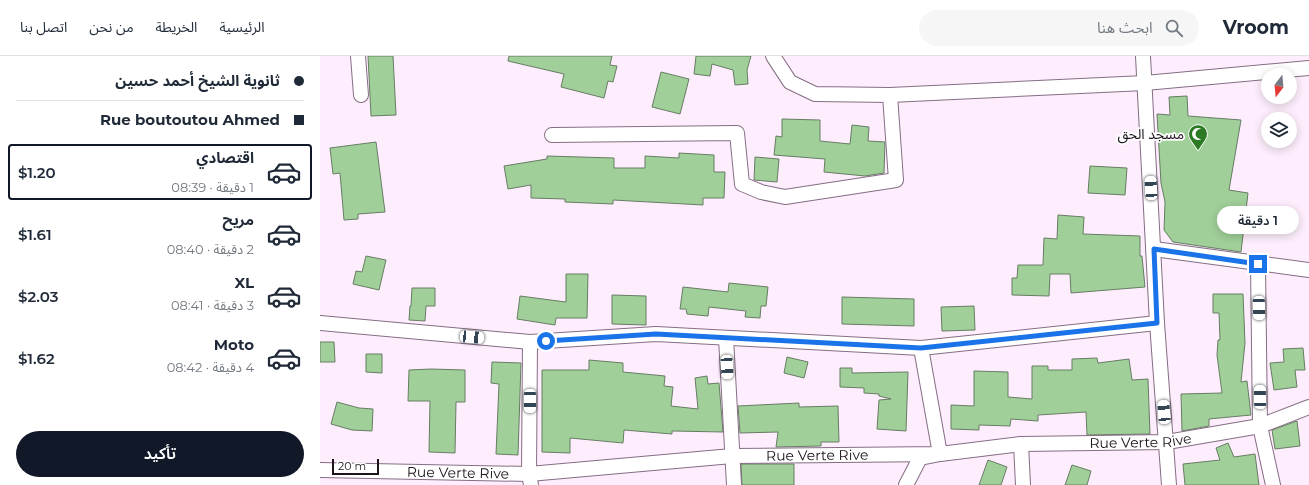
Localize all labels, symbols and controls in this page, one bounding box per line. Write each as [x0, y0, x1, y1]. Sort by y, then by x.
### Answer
search box [919, 10, 1199, 46]
text: Vroom [1223, 16, 1289, 39]
icon: search [1163, 17, 1185, 39]
text: اتصل بنا [20, 18, 67, 36]
text: من نحن [89, 18, 134, 36]
text: الخريطة [156, 18, 197, 36]
text: الرئيسية [219, 18, 264, 36]
text: ابحث هنا [1097, 18, 1153, 37]
north arrow [1261, 68, 1297, 104]
map controls [1261, 68, 1297, 148]
text: ثانوية الشيخ أحمد حسين [115, 71, 280, 90]
text: Rue boutoutou Ahmed [100, 110, 280, 129]
button: layers [1261, 112, 1297, 148]
mosque icon: مسجد الحق [1187, 123, 1209, 151]
place label: مسجد الحق [1118, 125, 1184, 144]
text: اقتصادي [196, 148, 254, 167]
icon: car [266, 154, 302, 190]
text: $1.20 [18, 163, 56, 182]
car [1144, 176, 1158, 200]
text: 1 دقيقة · 08:39 [171, 179, 254, 195]
callout: 1 دقيقة [1217, 206, 1299, 234]
text: مريح [222, 210, 254, 229]
text: 1 دقيقة [1238, 212, 1278, 228]
icon: car [266, 216, 302, 252]
text: $1.61 [18, 225, 52, 244]
text: 2 دقيقة · 08:40 [167, 241, 254, 257]
route end [1249, 255, 1267, 273]
text: XL [235, 273, 254, 292]
icon: car [266, 278, 302, 314]
text: $2.03 [18, 287, 58, 306]
car [1253, 296, 1265, 320]
text: 3 دقيقة · 08:41 [171, 297, 254, 313]
car [460, 330, 484, 344]
route start [537, 332, 555, 350]
text: Moto [214, 335, 254, 354]
icon: car [266, 340, 302, 376]
text: $1.62 [18, 349, 55, 368]
car [720, 355, 734, 379]
text: 4 دقيقة · 08:42 [167, 359, 254, 375]
car [1254, 385, 1266, 409]
car [524, 389, 536, 413]
car [1157, 400, 1171, 424]
street label: Rue Verte Rive [1089, 429, 1193, 452]
button: تأكيد [16, 431, 304, 477]
street label: Rue Verte Rive [766, 446, 868, 465]
scale bar [332, 457, 379, 476]
text: 20 m [338, 459, 366, 473]
street label: Rue Verte Rive [407, 463, 509, 483]

